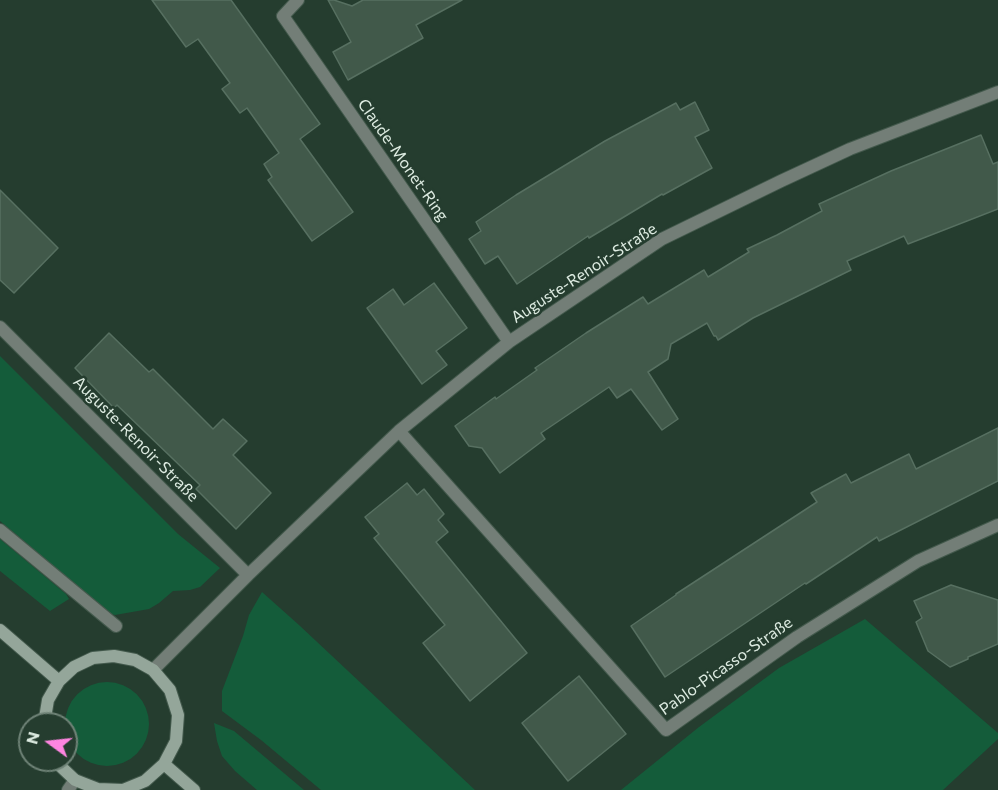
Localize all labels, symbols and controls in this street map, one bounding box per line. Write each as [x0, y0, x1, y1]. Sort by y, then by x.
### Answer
street label: Claude-Monet-Ring [354, 95, 452, 225]
street label: Auguste-Renoir-Straße [508, 219, 660, 327]
street label: Auguste-Renoir-Straße [69, 372, 203, 506]
street label: Pablo-Picasso-Straße [656, 613, 796, 719]
north arrow [18, 712, 78, 772]
text: N [21, 729, 43, 746]

